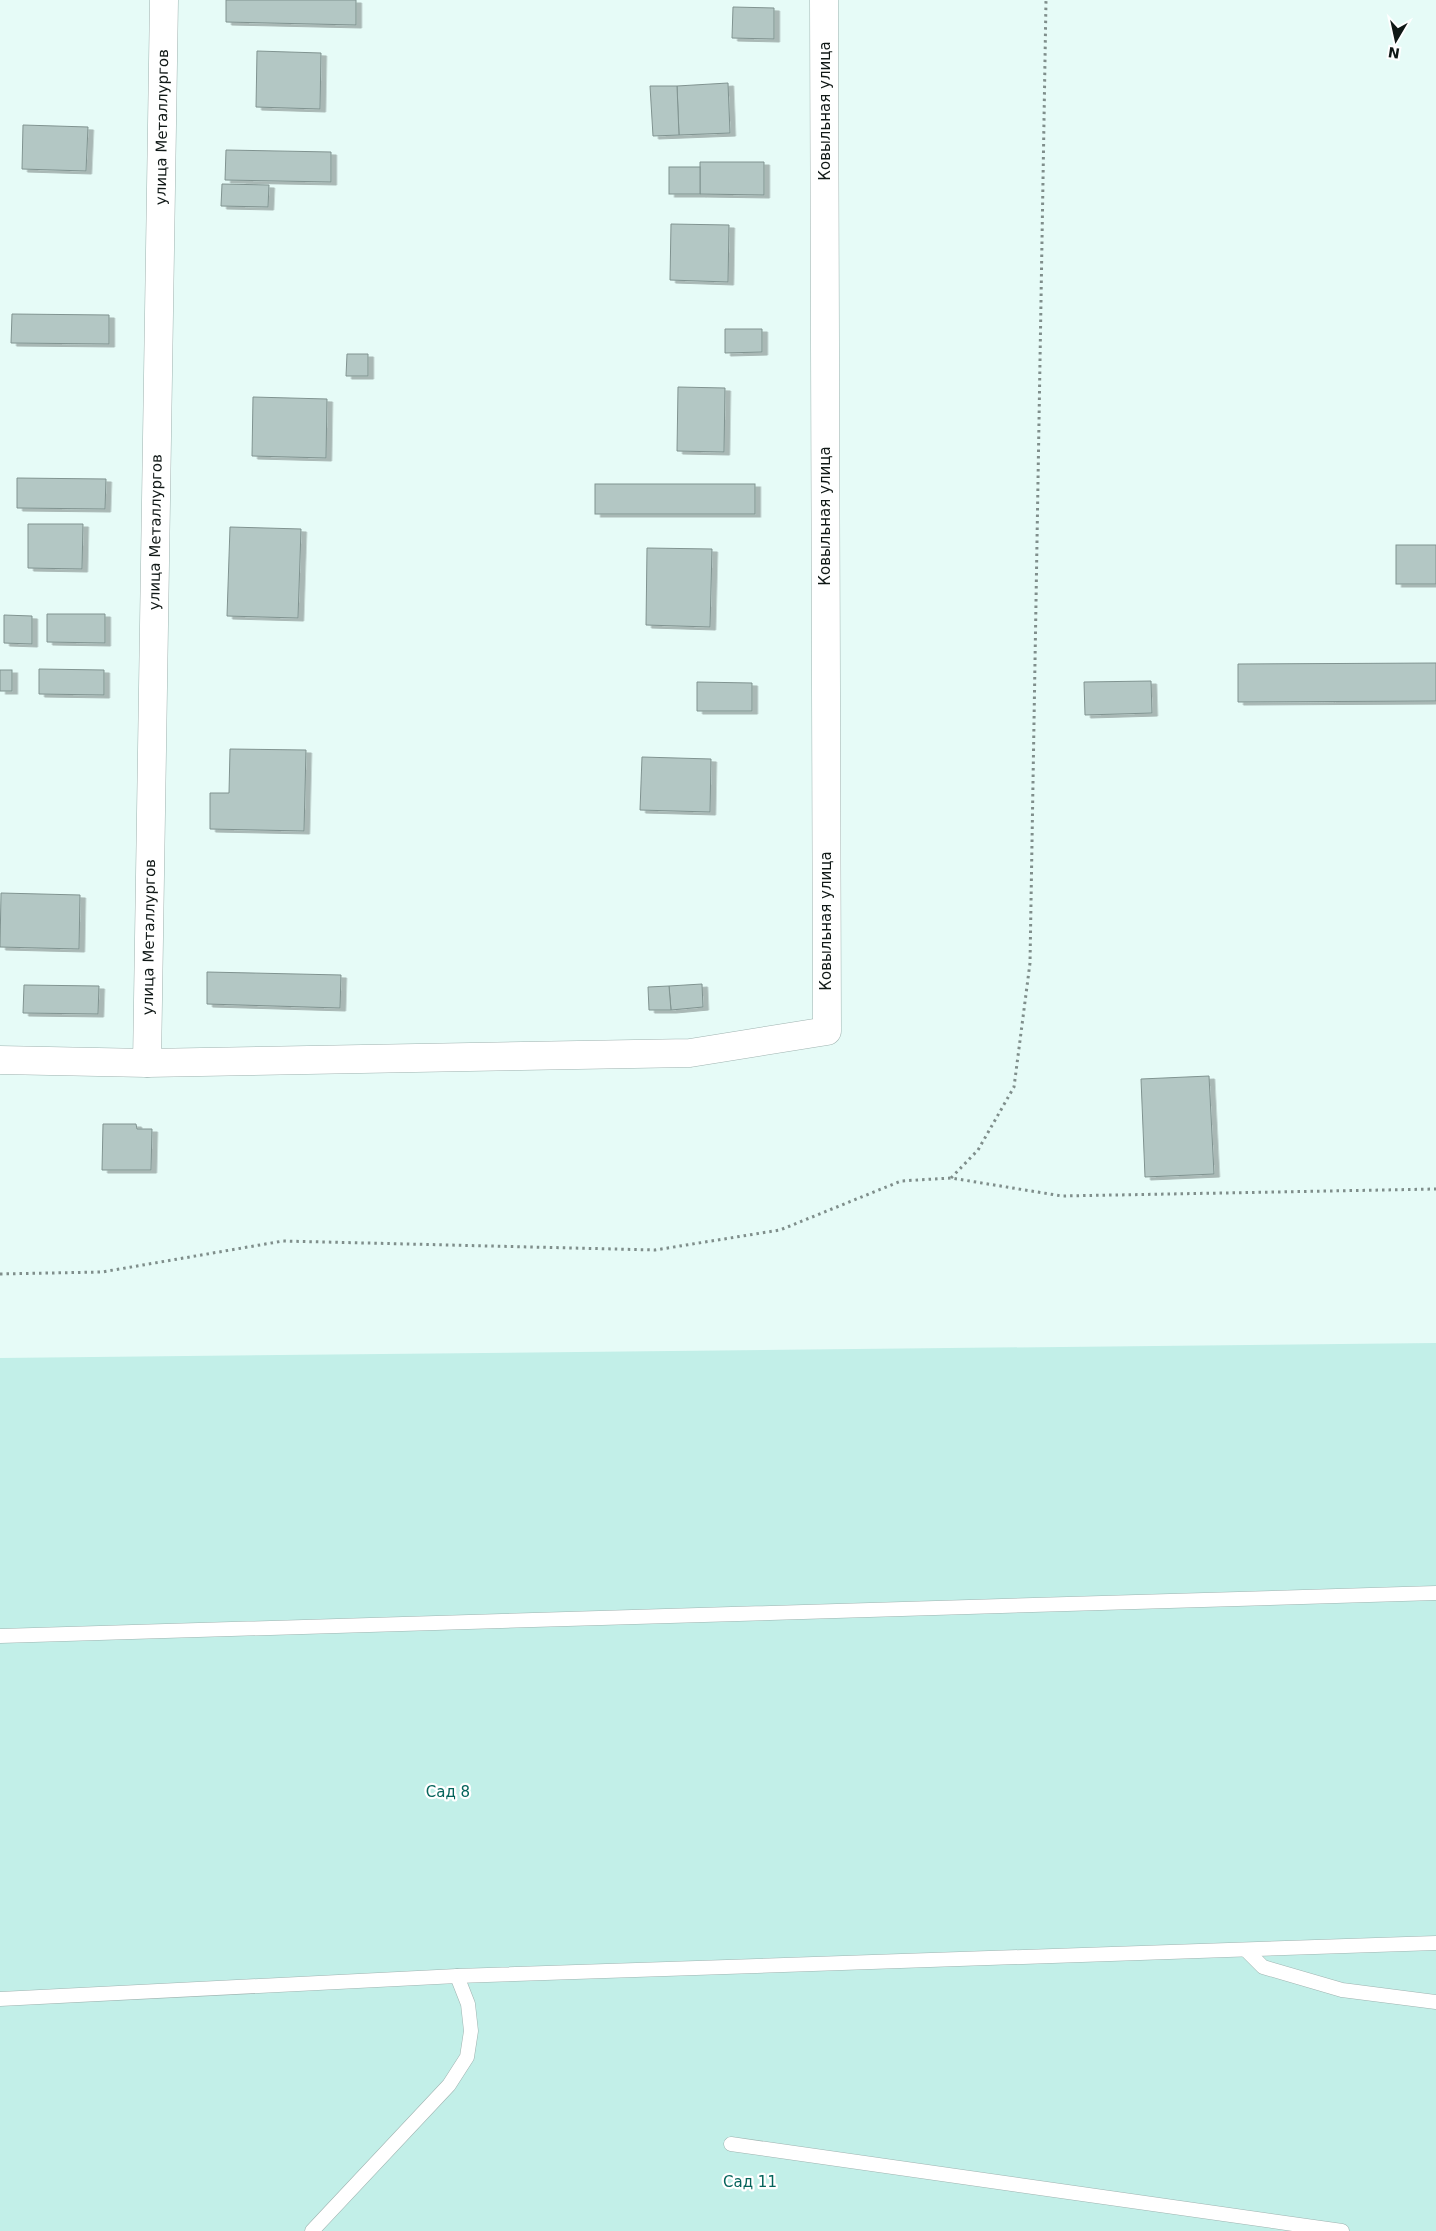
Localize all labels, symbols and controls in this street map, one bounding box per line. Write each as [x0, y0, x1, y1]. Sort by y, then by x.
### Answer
north arrow [1371, 15, 1421, 65]
street label: Ковыльная улица [816, 41, 834, 181]
text: N [1387, 44, 1401, 62]
street label: улица Металлургов [152, 49, 172, 205]
street label: Ковыльная улица [816, 446, 834, 586]
street label: улица Металлургов [145, 454, 166, 610]
street label: Ковыльная улица [817, 851, 835, 991]
street label: улица Металлургов [139, 859, 159, 1015]
park label: Сад 8 [426, 1783, 470, 1801]
park label: Сад 11 [723, 2173, 777, 2191]

